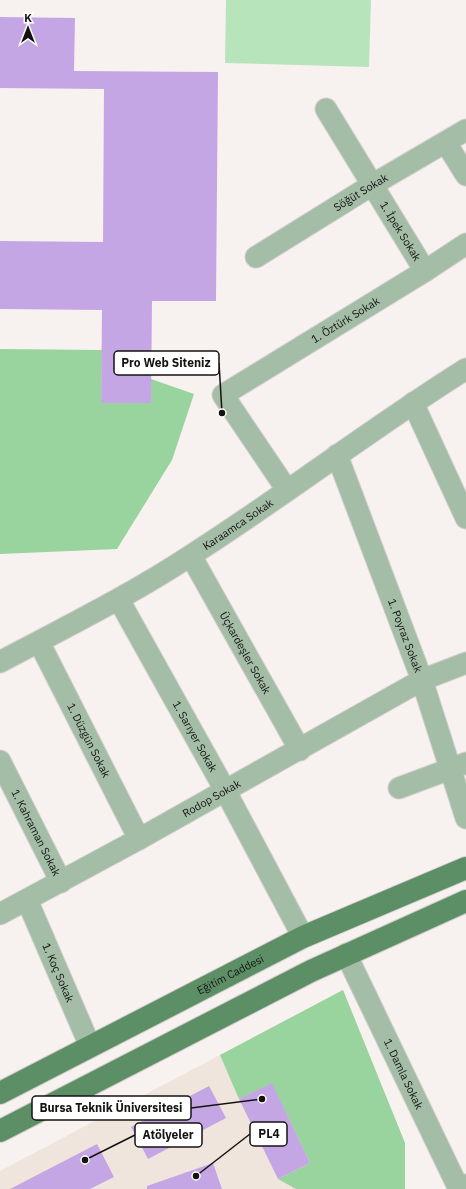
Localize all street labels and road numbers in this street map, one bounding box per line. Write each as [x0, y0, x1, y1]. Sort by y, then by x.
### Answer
street label: Söğüt Sokak [331, 170, 390, 214]
street label: 1. İpek Sokak [377, 199, 424, 264]
street label: 1. Öztürk Sokak [308, 294, 382, 346]
street label: Karaamca Sokak [200, 495, 276, 553]
street label: 1. Poyraz Sokak [385, 597, 426, 675]
street label: Üçkardeşler Sokak [217, 609, 274, 697]
street label: 1. Sarıyer Sokak [170, 698, 221, 775]
street label: 1. Düzgün Sokak [64, 700, 114, 780]
street label: Rodop Sokak [180, 776, 243, 820]
street label: 1. Kahraman Sokak [8, 787, 64, 878]
street label: 1. Koç Sokak [39, 941, 77, 1005]
street label: Eğitim Caddesi [194, 951, 266, 997]
street label: 1. Damla Sokak [381, 1036, 427, 1112]

